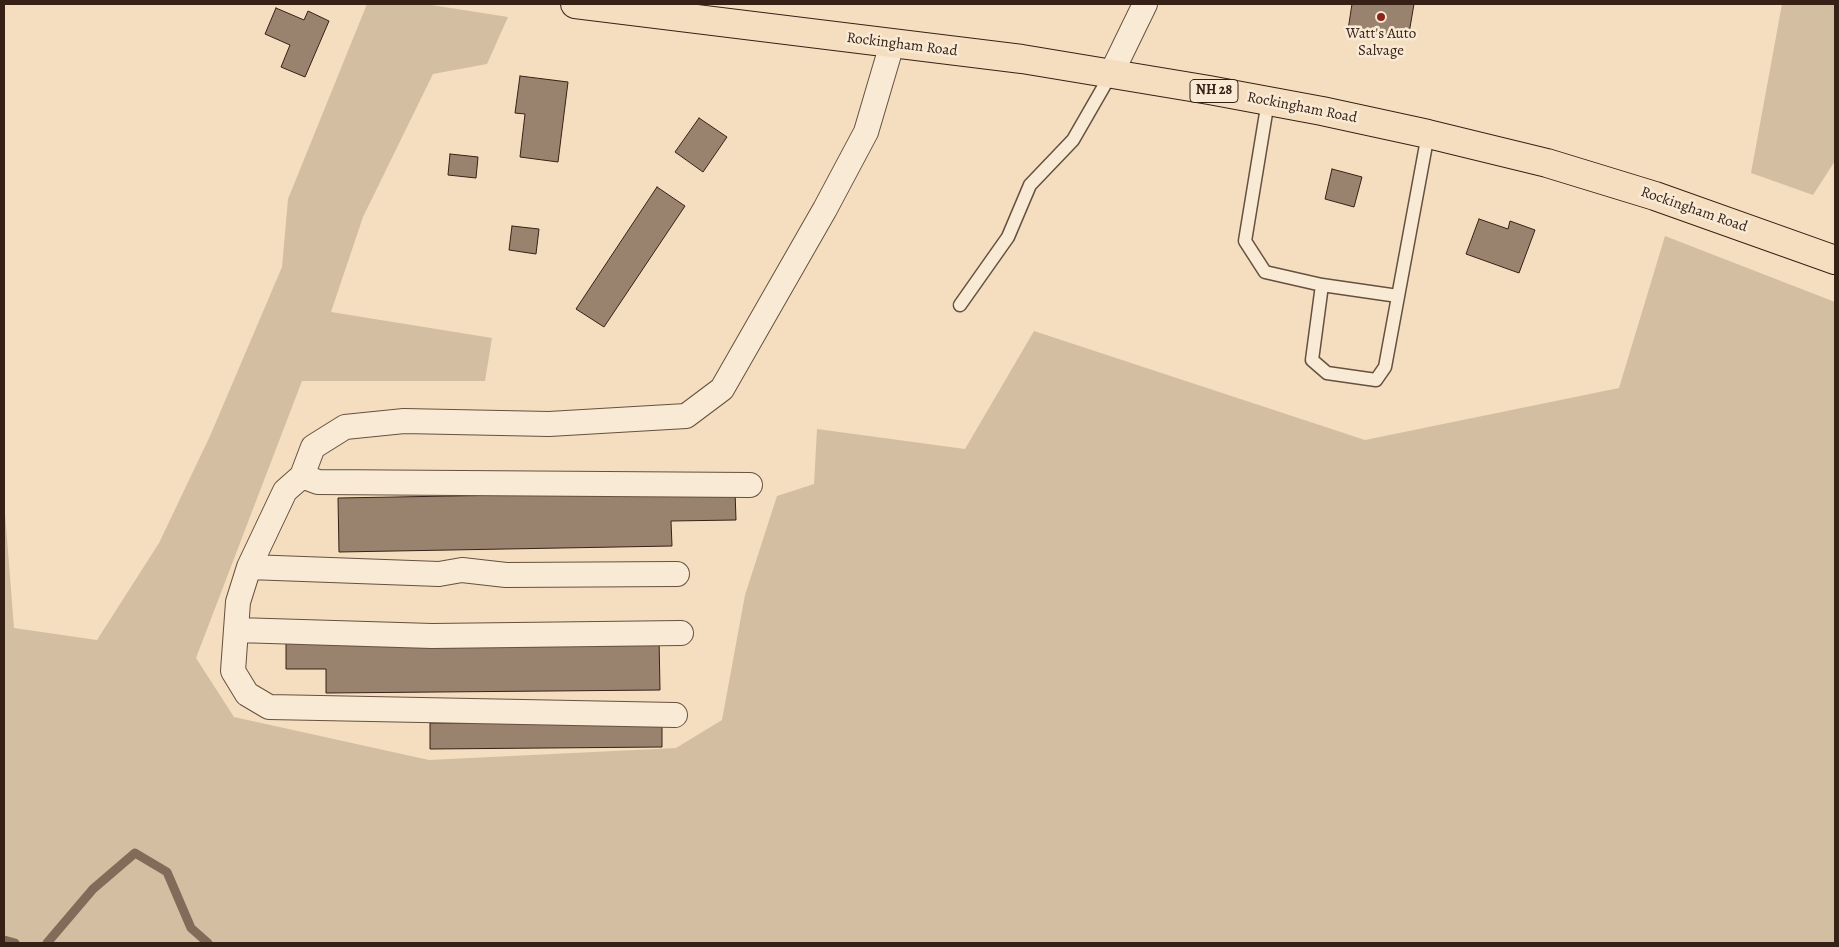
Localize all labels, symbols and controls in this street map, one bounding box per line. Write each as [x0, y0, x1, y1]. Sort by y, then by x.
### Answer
marker: Watt's Auto Salvage [1375, 11, 1387, 23]
place label: Watt's Auto Salvage [1346, 25, 1416, 60]
street label: Rockingham Road [845, 29, 959, 61]
road number: NH 28 [1190, 80, 1238, 102]
street label: Rockingham Road [1245, 89, 1359, 127]
street label: Rockingham Road [1638, 183, 1750, 237]

